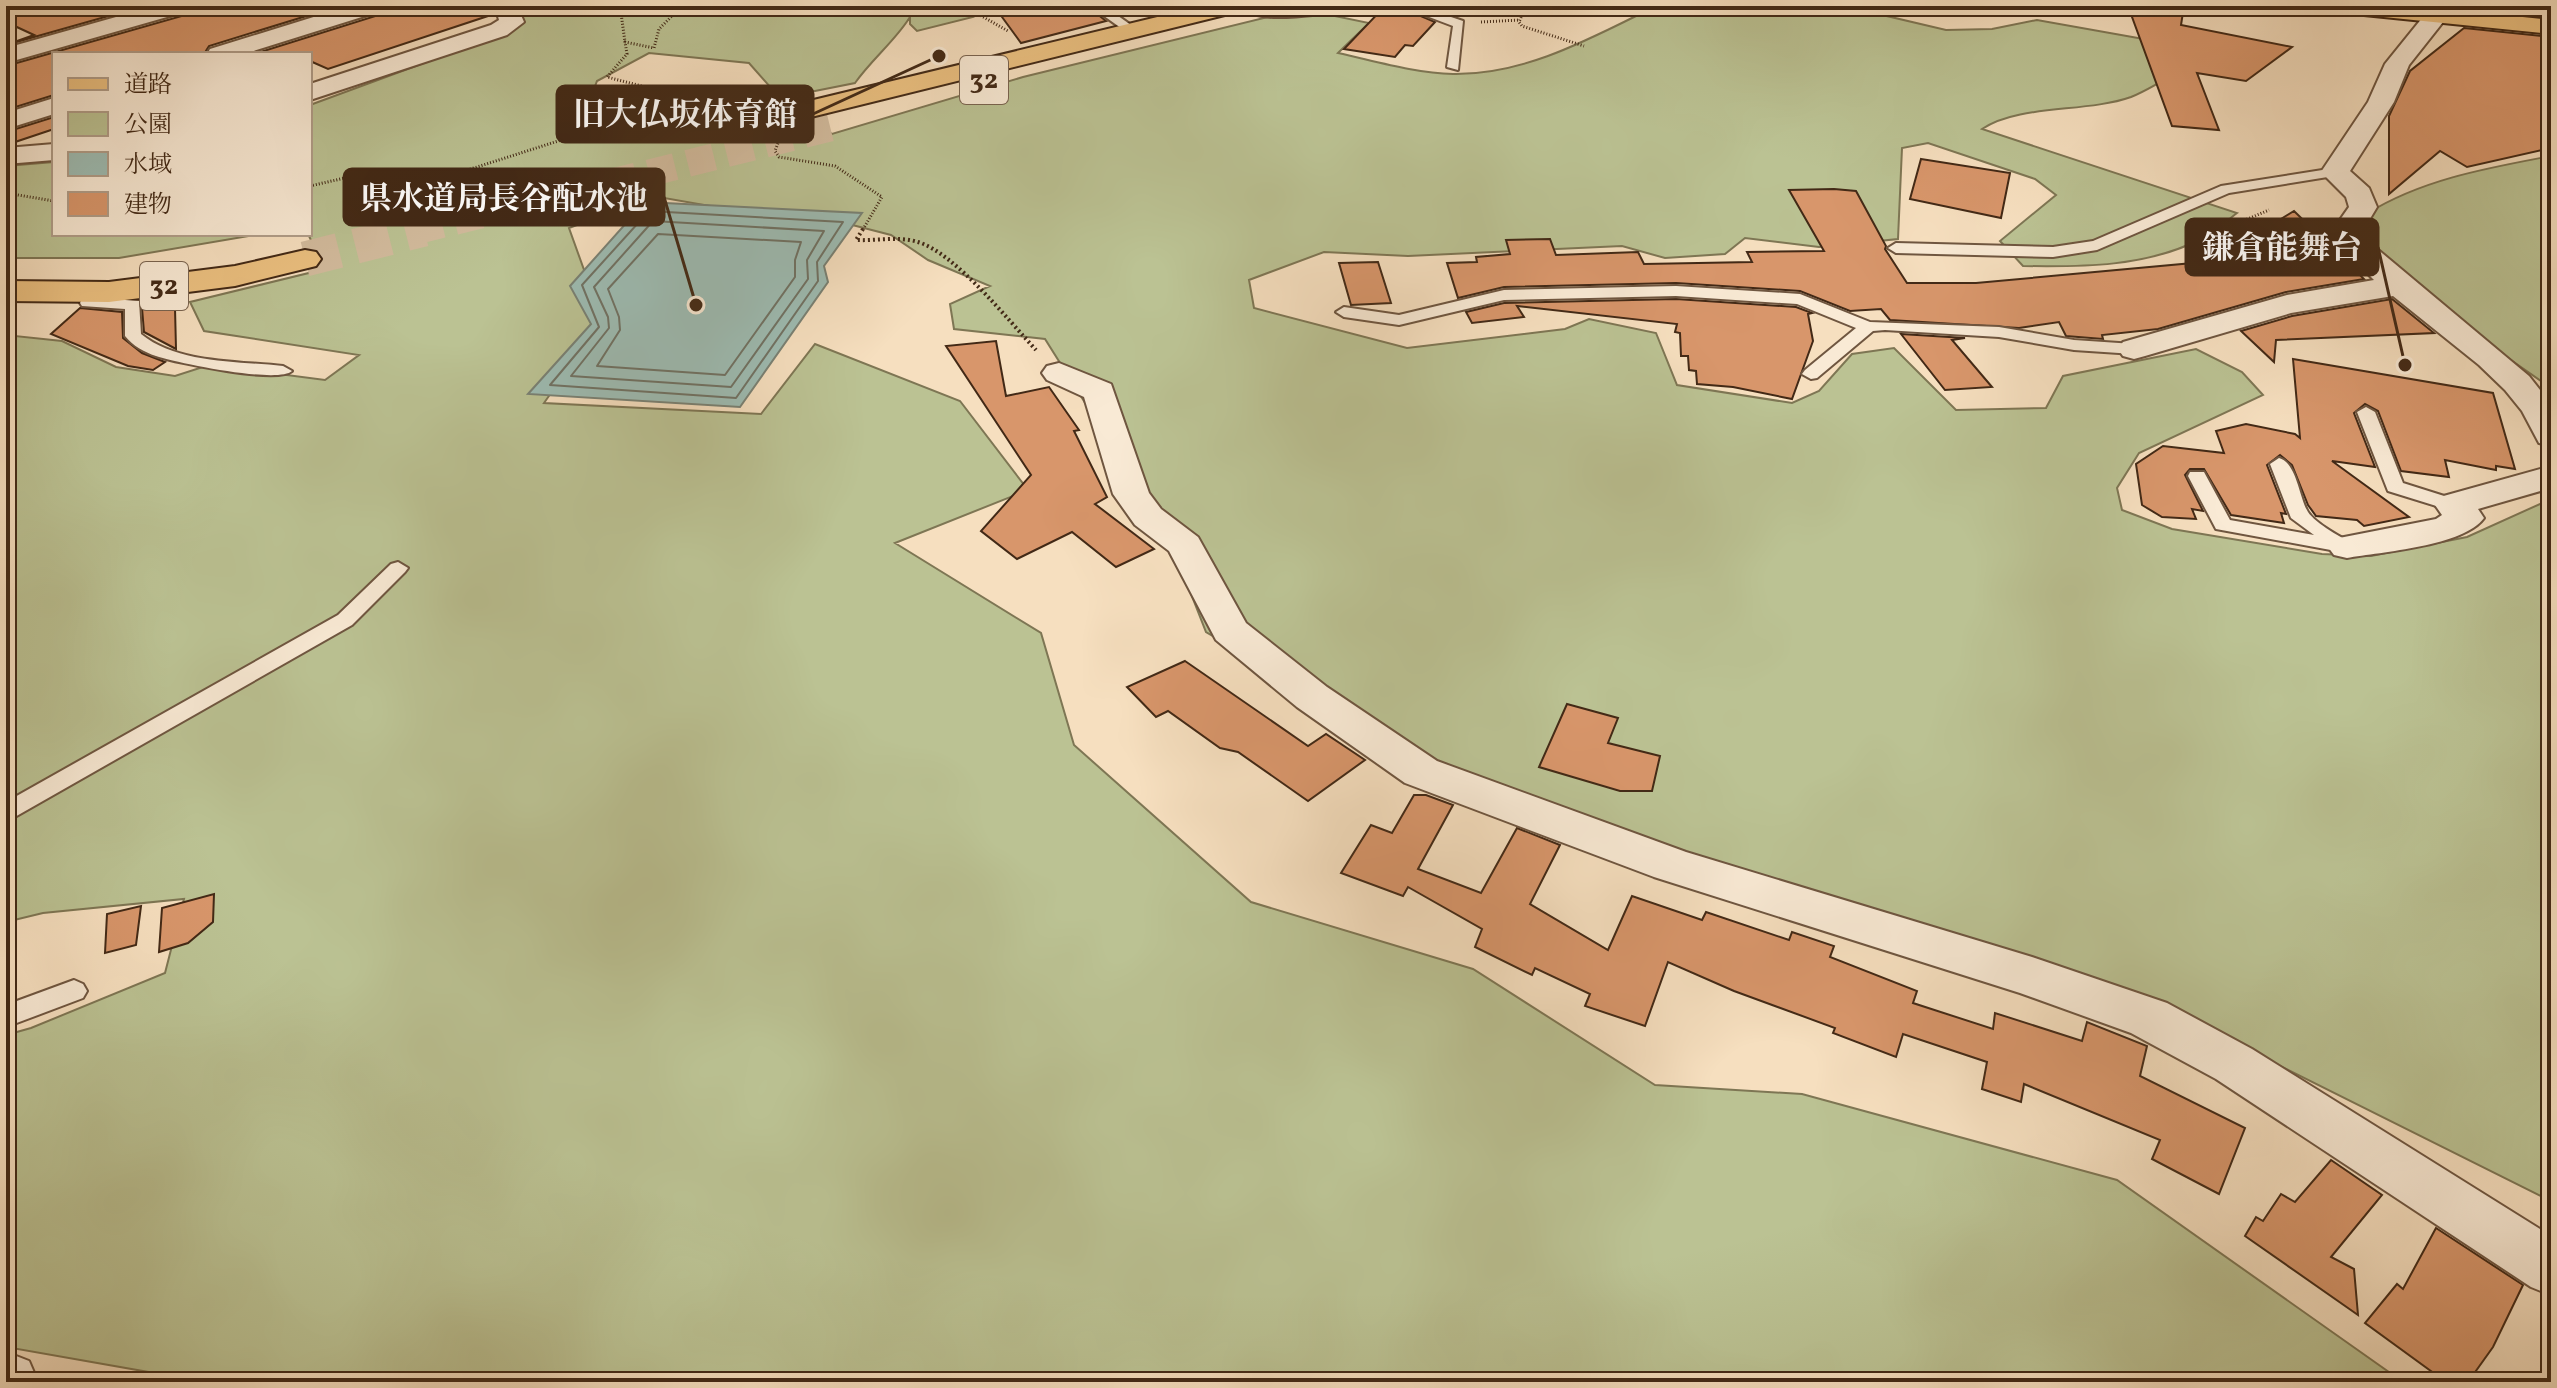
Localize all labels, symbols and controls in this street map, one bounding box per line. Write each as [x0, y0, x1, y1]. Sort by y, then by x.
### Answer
legend [52, 52, 312, 236]
road number: 32 [960, 56, 1008, 104]
text: 道路 [124, 69, 172, 103]
callout: 旧大仏坂体育館 [557, 86, 813, 142]
text: 旧大仏坂体育館 [573, 95, 797, 139]
text: 公園 [124, 109, 172, 143]
text: 水域 [124, 149, 172, 183]
callout: 県水道局長谷配水池 [344, 169, 664, 225]
text: 県水道局長谷配水池 [360, 179, 648, 223]
text: 建物 [124, 189, 172, 223]
callout: 鎌倉能舞台 [2186, 219, 2378, 275]
text: 鎌倉能舞台 [2202, 228, 2362, 272]
road number: 32 [140, 262, 188, 310]

